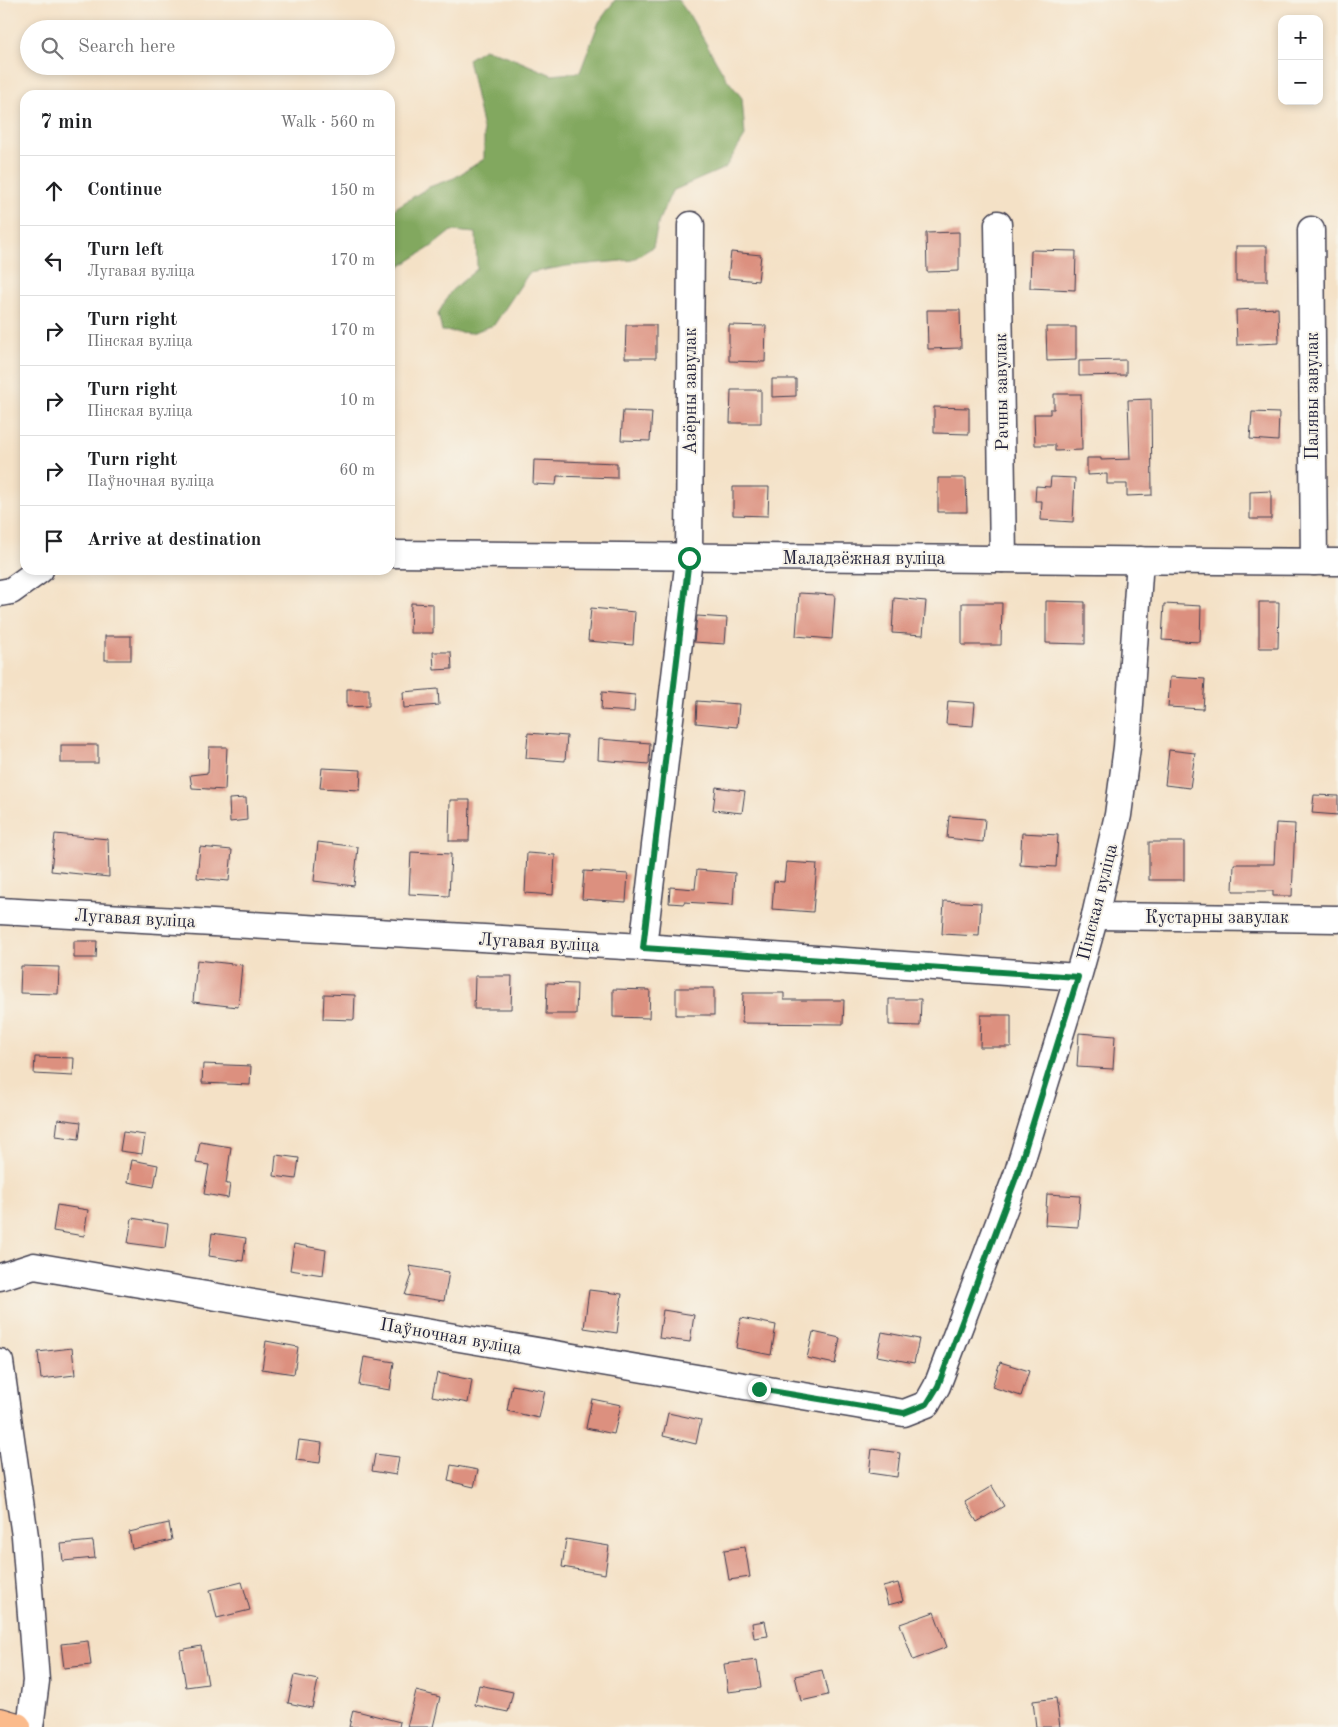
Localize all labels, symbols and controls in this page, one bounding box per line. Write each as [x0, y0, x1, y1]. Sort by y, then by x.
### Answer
map controls [1278, 15, 1323, 105]
button: + [1278, 15, 1323, 60]
search box [20, 20, 395, 75]
icon: search [38, 34, 66, 62]
text: Search here [78, 38, 175, 57]
button: − [1278, 60, 1323, 105]
text: 7 min [40, 112, 93, 133]
text: Walk · 560 m [280, 115, 375, 131]
icon: ahead [40, 177, 68, 205]
text: Continue [87, 181, 162, 200]
text: 150 m [330, 183, 375, 199]
text: Turn left [87, 241, 164, 260]
icon: left [40, 247, 68, 275]
text: 170 m [330, 253, 375, 269]
text: Лугавая вуліца [87, 264, 195, 280]
text: Turn right [87, 311, 177, 330]
icon: right [40, 317, 68, 345]
text: 170 m [330, 323, 375, 339]
street label: Азёрны завулак [682, 328, 700, 454]
street label: Палявы завулак [1304, 332, 1322, 460]
street label: Рачны завулак [992, 333, 1012, 451]
text: Пінская вуліца [87, 334, 193, 350]
text: Turn right [87, 381, 177, 400]
icon: right [40, 387, 68, 415]
text: 10 m [339, 393, 375, 409]
text: Пінская вуліца [87, 404, 193, 420]
text: Turn right [87, 451, 177, 470]
icon: right [40, 457, 68, 485]
text: 60 m [339, 463, 375, 479]
text: Паўночная вуліца [87, 474, 215, 490]
icon: arrive [40, 527, 68, 555]
text: Arrive at destination [87, 531, 261, 550]
route start [678, 547, 701, 570]
street label: Маладзёжная вуліца [783, 550, 946, 568]
street label: Пінская вуліца [1075, 842, 1121, 962]
street label: Лугавая вуліца [74, 907, 196, 931]
street label: Кустарны завулак [1145, 909, 1289, 927]
street label: Лугавая вуліца [478, 931, 600, 955]
street label: Паўночная вуліца [379, 1316, 523, 1358]
route end [748, 1378, 771, 1401]

